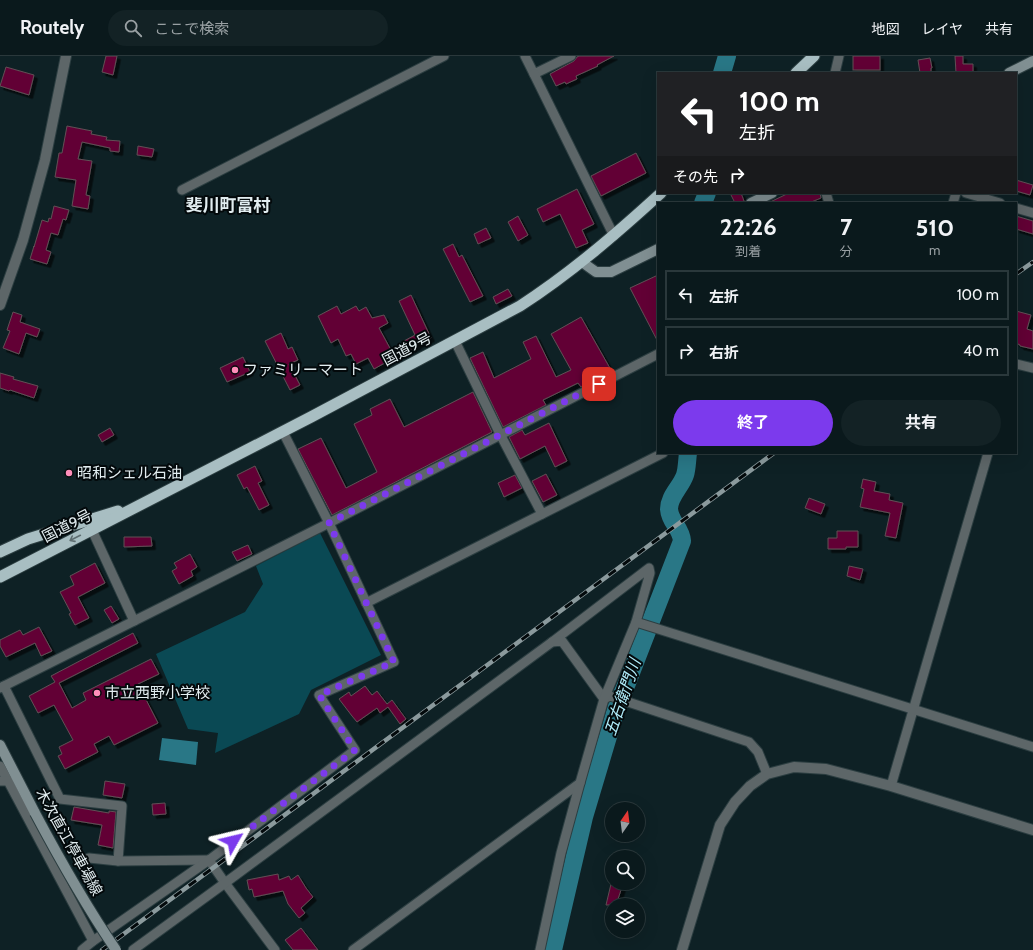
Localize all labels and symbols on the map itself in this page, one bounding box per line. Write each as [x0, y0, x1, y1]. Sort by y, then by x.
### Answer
district label: 斐川町富村 [186, 195, 271, 215]
street label: 国道9号 [379, 328, 435, 370]
place label: ファミリーマート [243, 361, 363, 379]
marker: ファミリーマート [230, 365, 240, 375]
pin [582, 367, 616, 401]
place label: 昭和シェル石油 [77, 464, 182, 482]
marker: 昭和シェル石油 [64, 468, 74, 478]
street label: 国道9号 [39, 506, 95, 546]
one-way arrow [69, 535, 81, 543]
water label: 五右衛門川 [600, 654, 645, 738]
place label: 市立西野小学校 [105, 684, 210, 702]
marker: 市立西野小学校 [92, 688, 102, 698]
street label: 木次直江停車場線 [32, 785, 106, 899]
north arrow [605, 802, 645, 842]
position arrow [212, 820, 254, 862]

